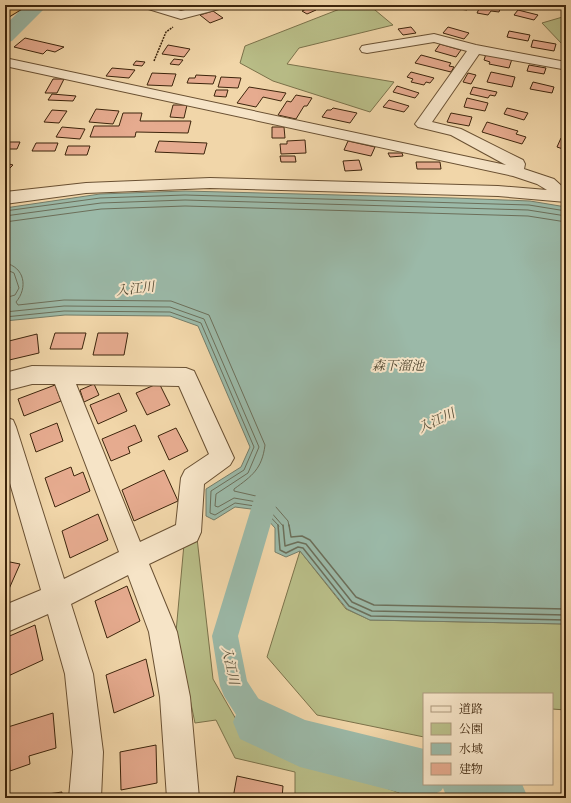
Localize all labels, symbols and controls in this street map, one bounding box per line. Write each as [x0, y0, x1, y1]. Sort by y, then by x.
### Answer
water label: 入江川 [115, 278, 158, 300]
water label: 森下溜池 [372, 358, 426, 375]
water label: 入江川 [415, 405, 460, 437]
water label: 入江川 [217, 644, 242, 688]
legend [423, 693, 553, 785]
text: 道路 [459, 702, 483, 717]
text: 公園 [459, 722, 483, 737]
text: 水域 [459, 742, 483, 757]
text: 建物 [459, 762, 483, 777]

